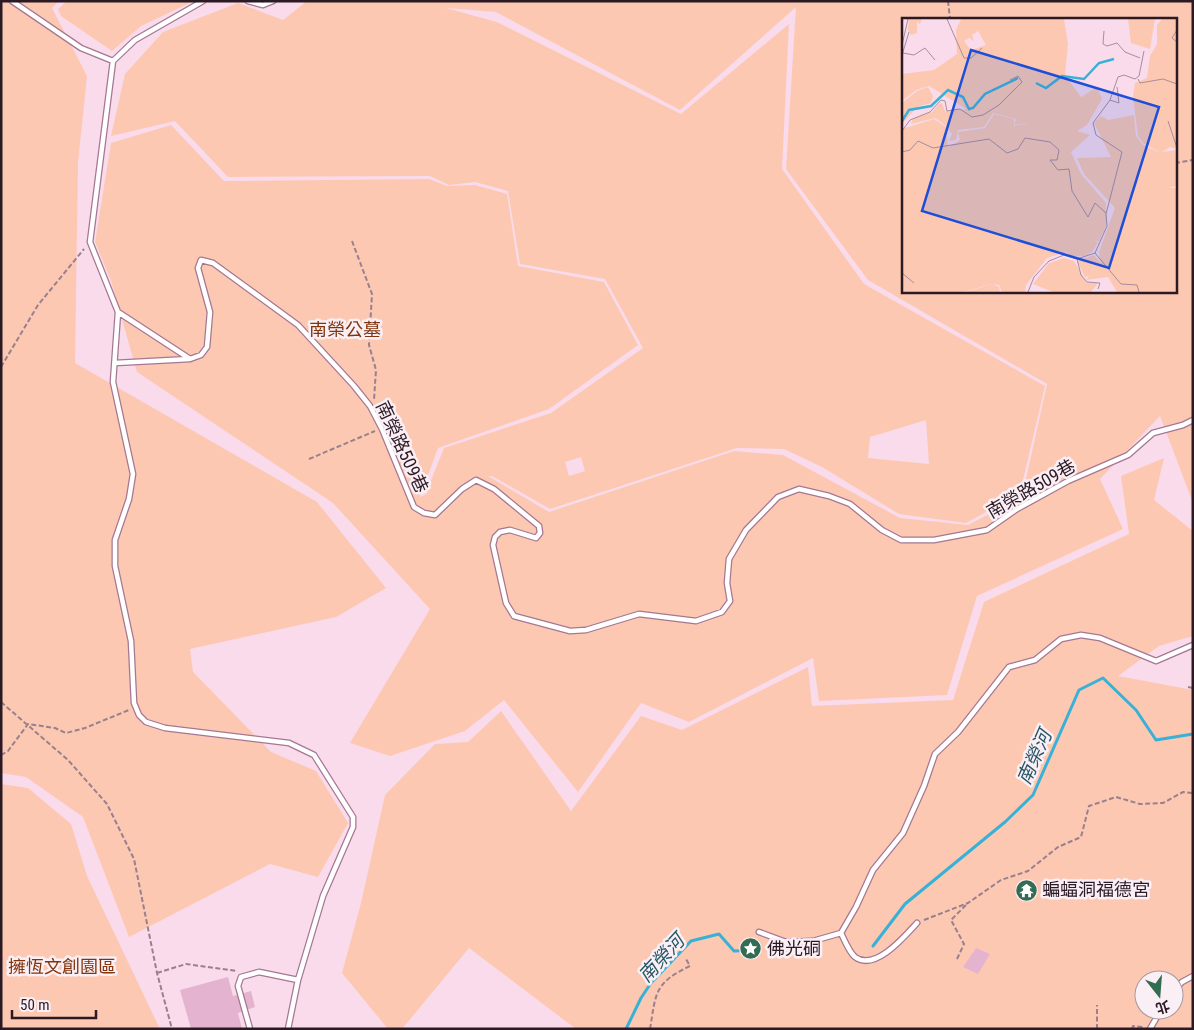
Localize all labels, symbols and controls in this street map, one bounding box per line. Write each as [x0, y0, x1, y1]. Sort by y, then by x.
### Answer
inset map [902, 18, 1176, 292]
park label: 南榮公墓 [309, 319, 381, 340]
street label: 南榮路509巷 [372, 398, 433, 496]
street label: 南榮路509巷 [983, 455, 1079, 522]
water label: 南榮河 [1012, 723, 1058, 788]
temple icon: 蝙蝠洞福德宮 [1014, 878, 1038, 902]
place label: 蝙蝠洞福德宮 [1042, 879, 1150, 900]
water label: 南榮河 [634, 927, 692, 987]
place icon: 佛光硐 [739, 937, 763, 961]
place label: 佛光硐 [767, 938, 821, 959]
park label: 擁恆文創園區 [8, 956, 116, 977]
north arrow [1134, 970, 1184, 1020]
scale bar [12, 988, 96, 1020]
text: 50 m [20, 996, 50, 1014]
text: 北 [1154, 998, 1172, 1017]

